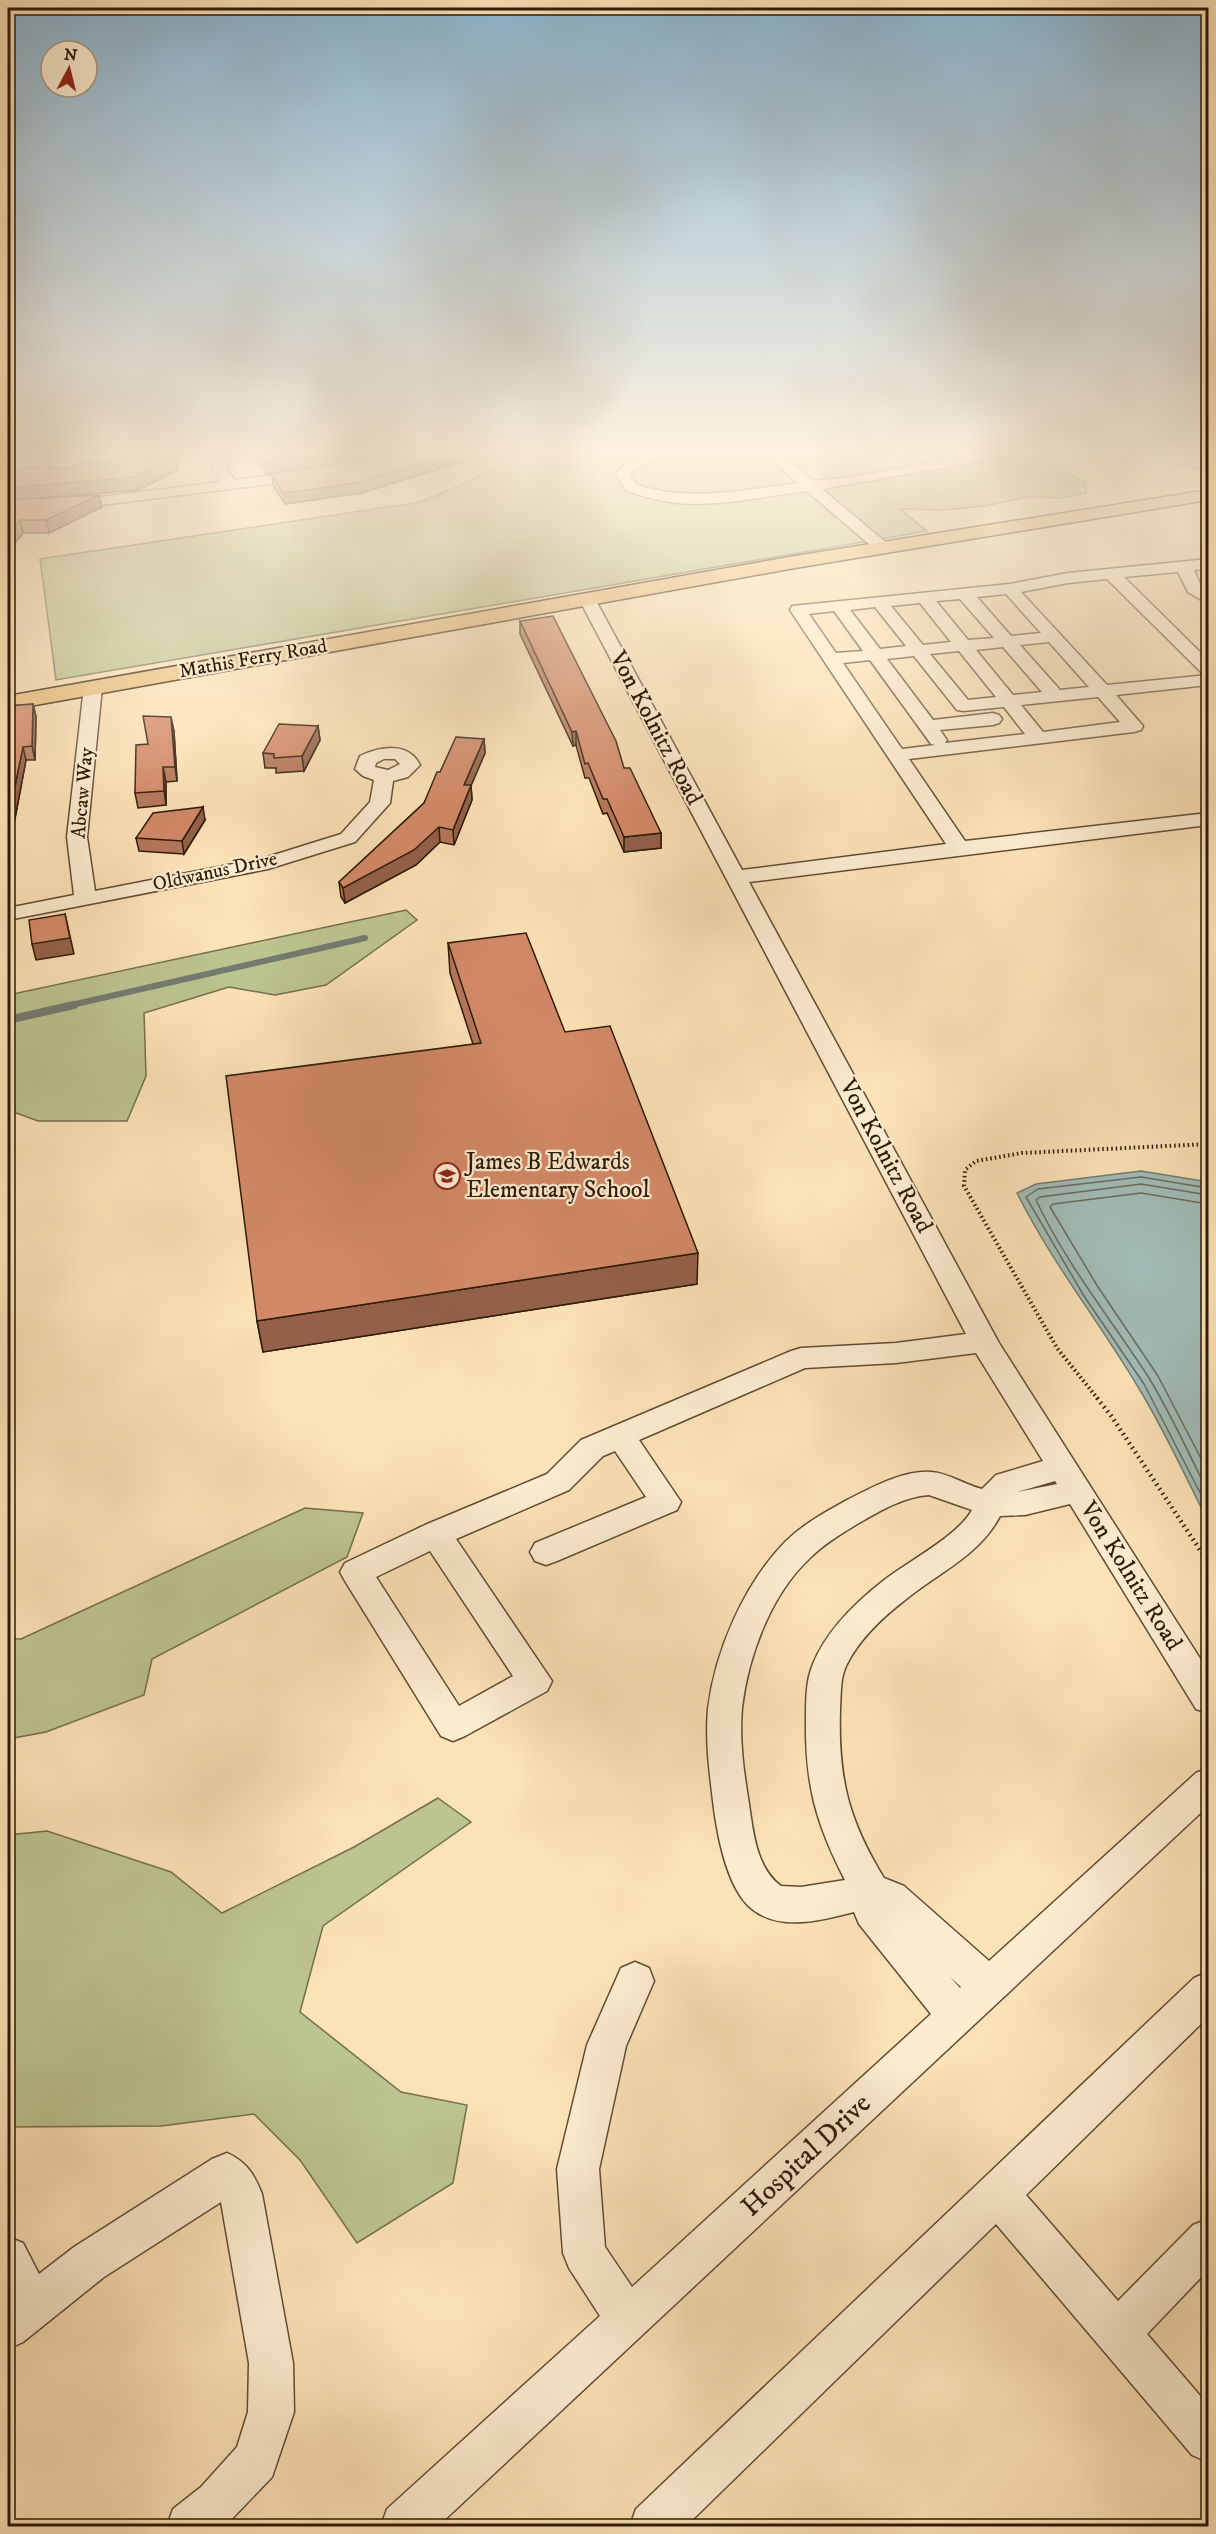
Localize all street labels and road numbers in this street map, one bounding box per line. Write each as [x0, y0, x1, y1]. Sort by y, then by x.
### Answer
street label: Mathis Ferry Road [177, 634, 329, 684]
street label: Von Kolnitz Road [602, 645, 709, 810]
street label: Abcaw Way [67, 746, 99, 840]
street label: Oldwanus Drive [150, 847, 280, 897]
street label: Von Kolnitz Road [832, 1073, 939, 1238]
street label: Von Kolnitz Road [1073, 1495, 1189, 1656]
street label: Hospital Drive [734, 2086, 878, 2224]

